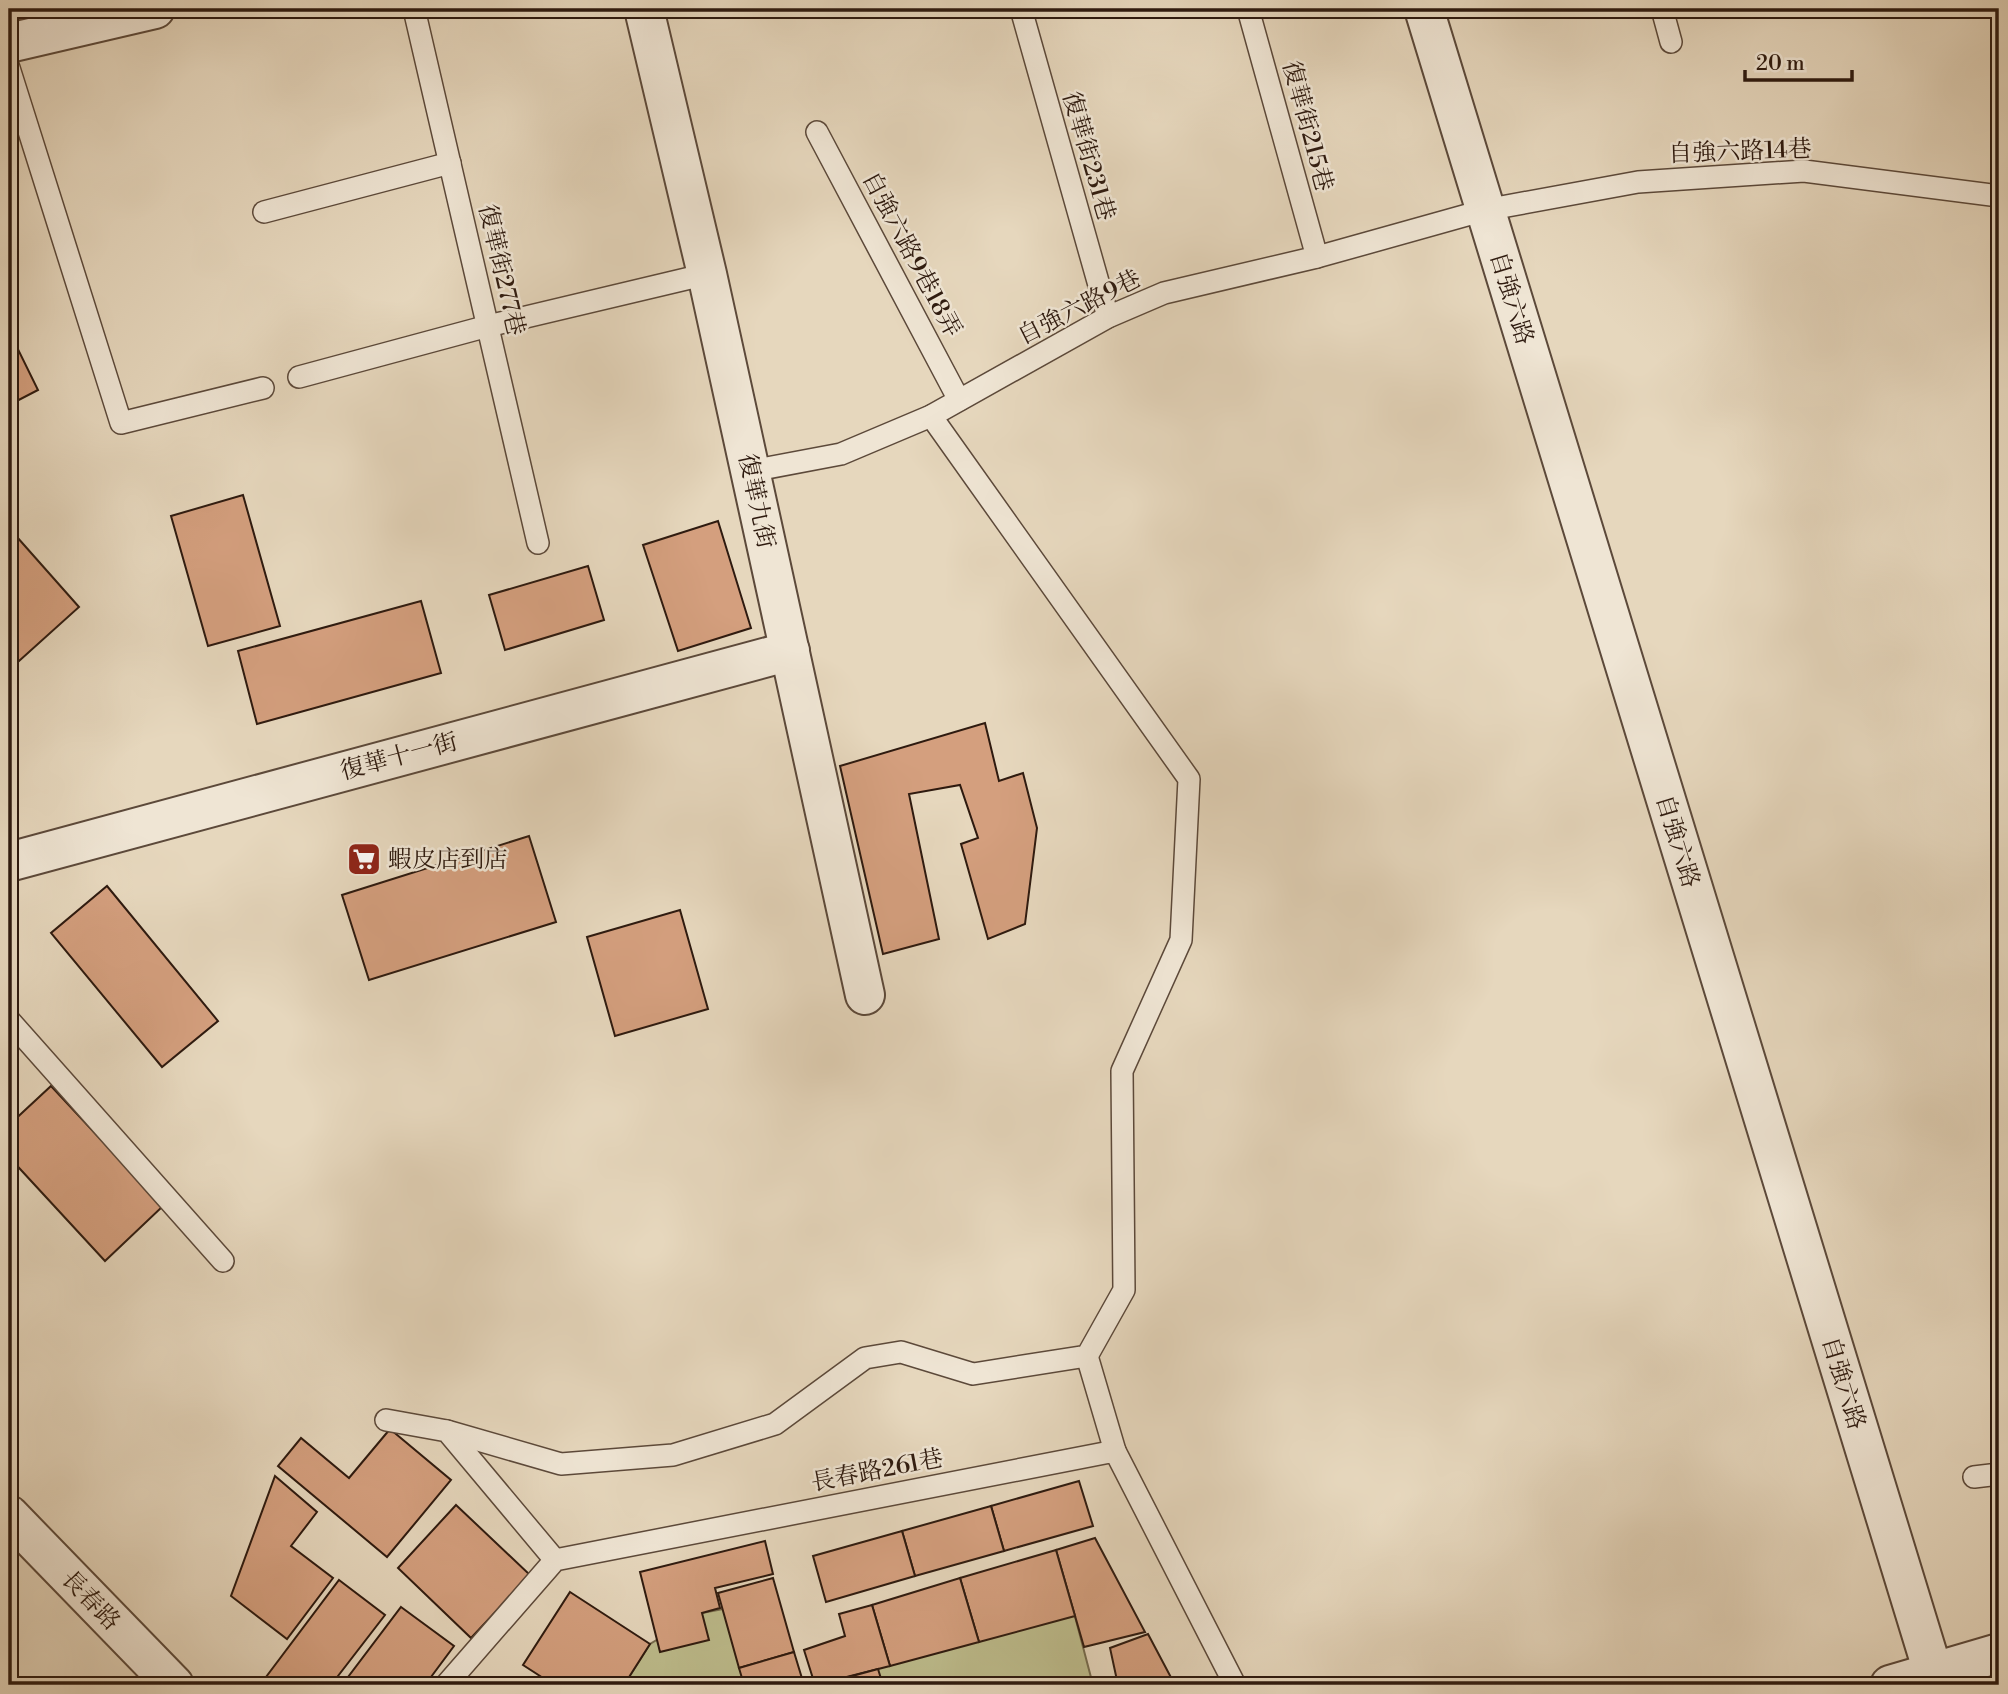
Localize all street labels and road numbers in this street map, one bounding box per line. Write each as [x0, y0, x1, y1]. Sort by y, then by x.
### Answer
street label: 復華街215巷 [1275, 58, 1339, 195]
street label: 復華街231巷 [1055, 88, 1121, 224]
street label: 自強六路14巷 [1668, 135, 1812, 169]
street label: 自強六路9巷18弄 [855, 167, 967, 342]
street label: 復華街277巷 [471, 202, 531, 339]
street label: 自強六路 [1483, 248, 1539, 349]
street label: 自強六路9巷 [1013, 264, 1146, 352]
street label: 復華九街 [731, 451, 781, 551]
street label: 復華十一街 [337, 727, 461, 787]
street label: 自強六路 [1649, 791, 1705, 892]
street label: 自強六路 [1815, 1333, 1871, 1434]
street label: 長春路261巷 [809, 1443, 946, 1498]
street label: 長春路 [54, 1564, 126, 1637]

